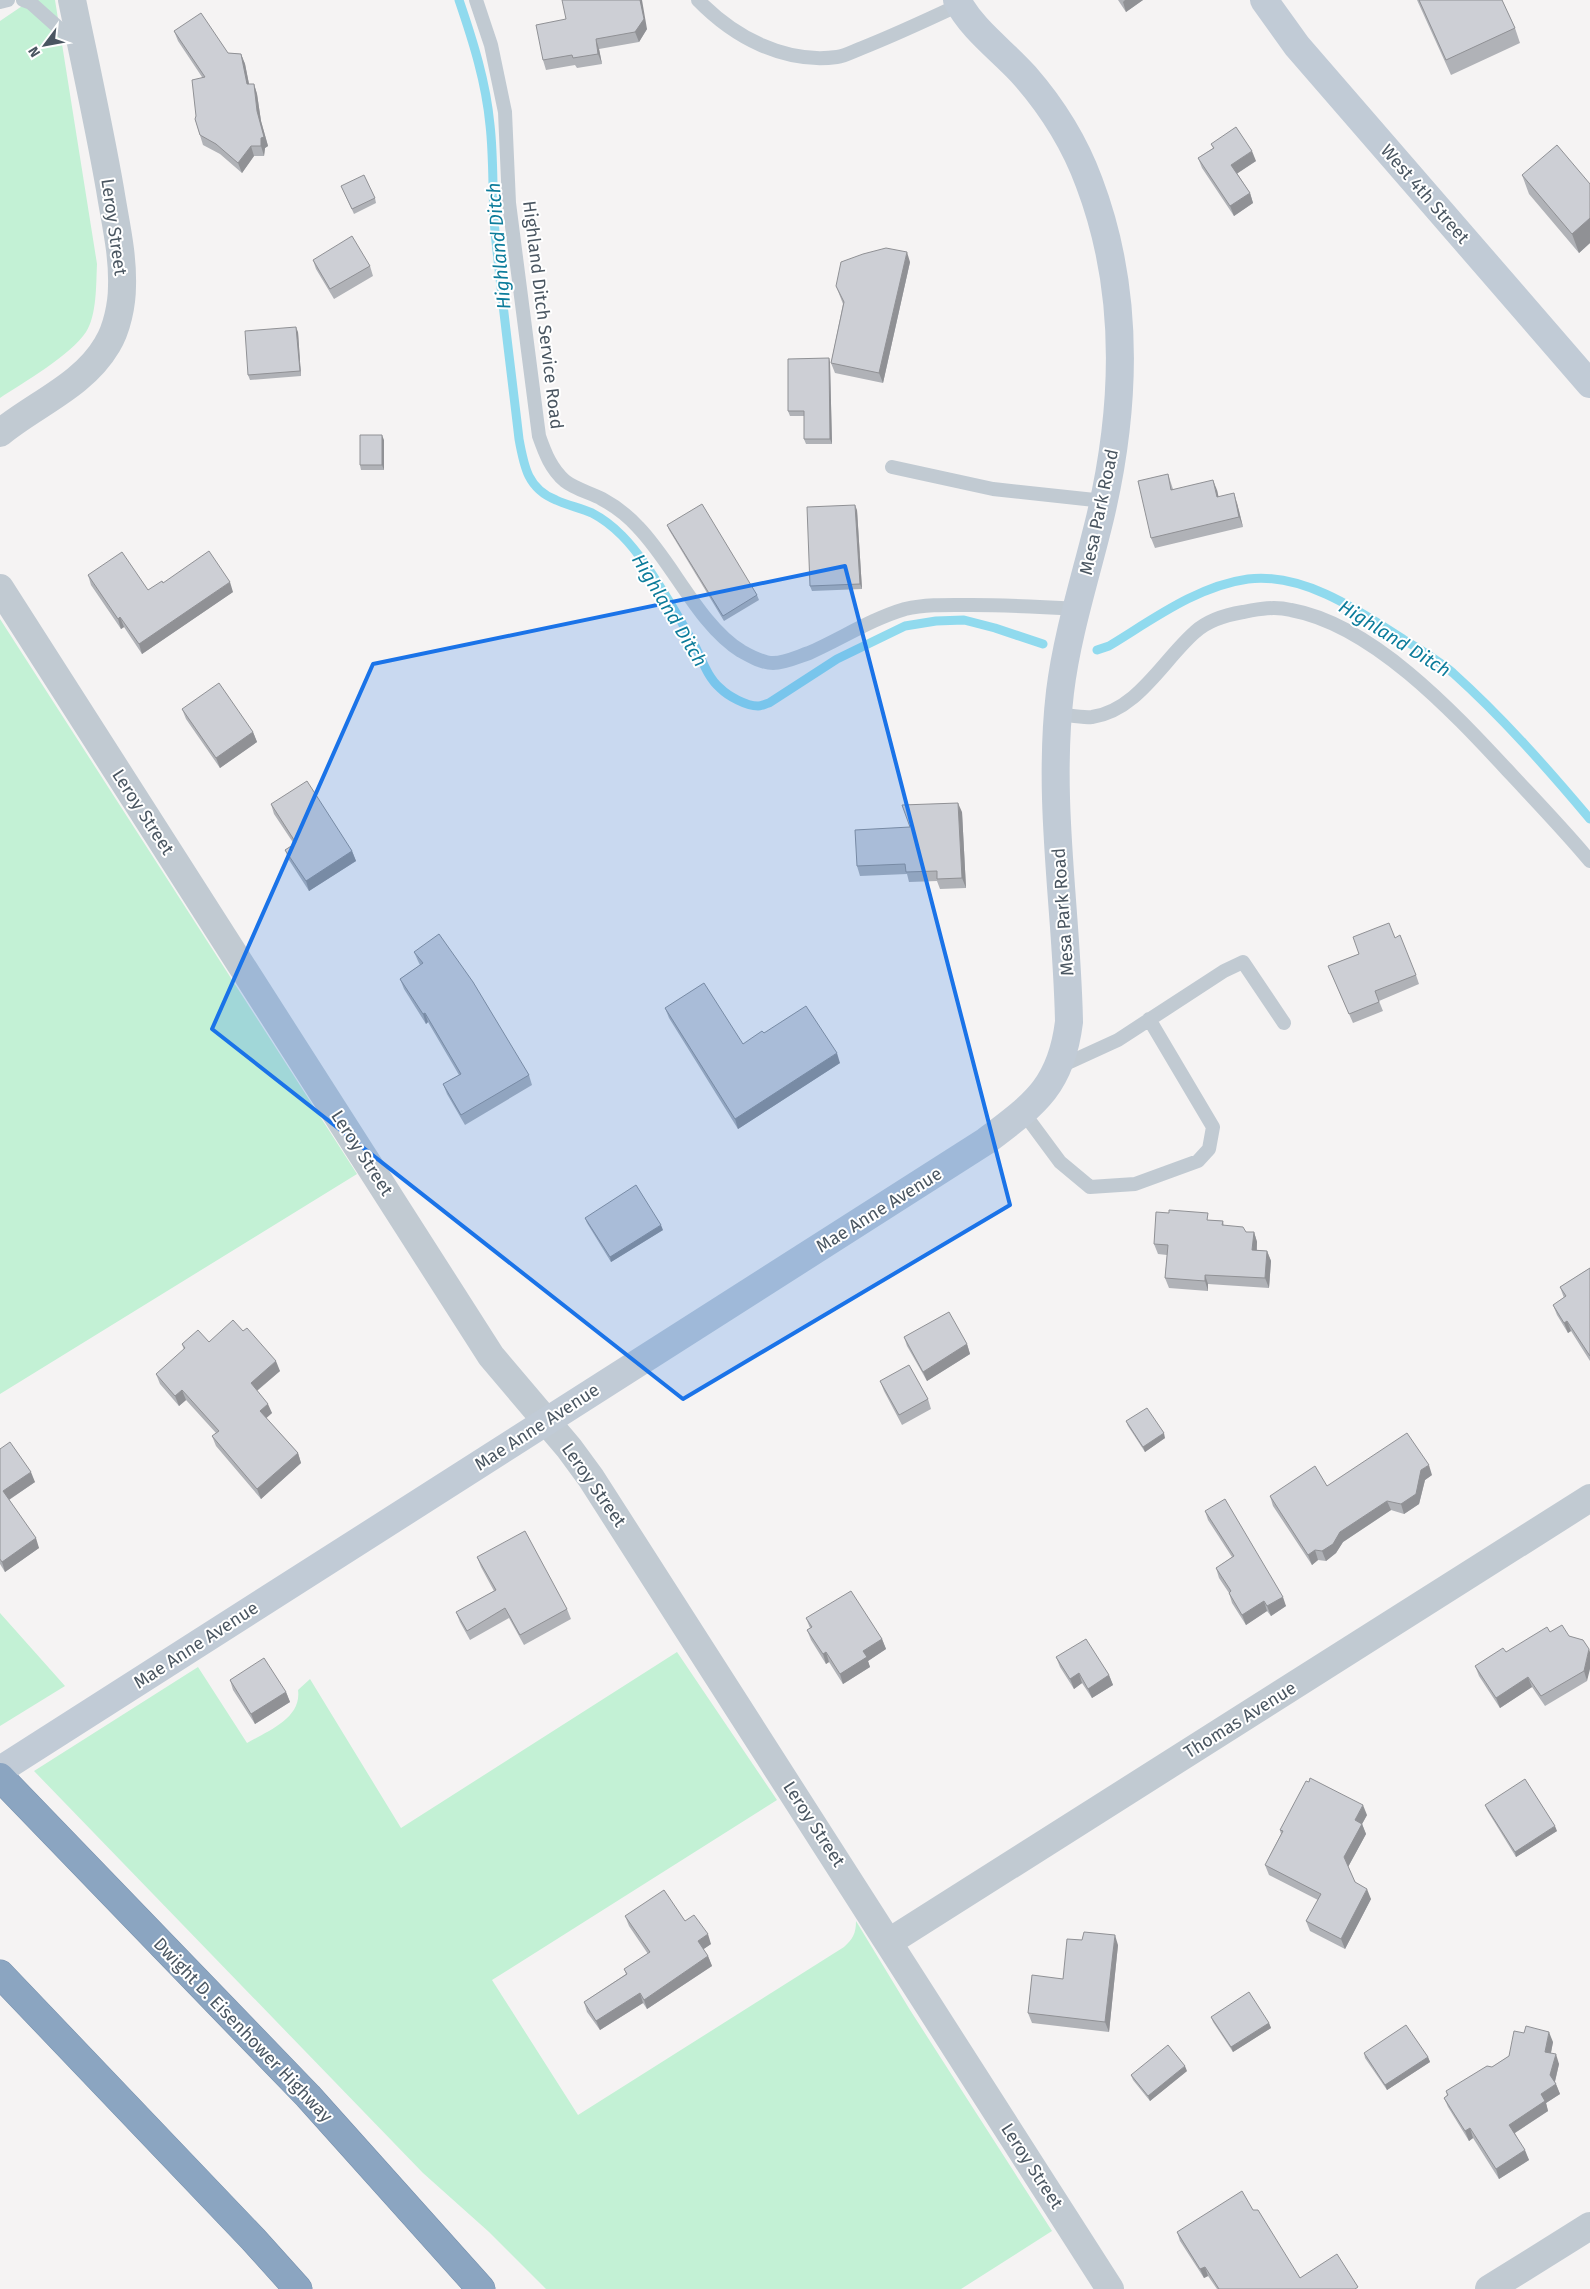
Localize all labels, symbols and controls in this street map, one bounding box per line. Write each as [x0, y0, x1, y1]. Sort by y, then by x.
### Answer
north arrow [20, 20, 70, 70]
text: N [25, 43, 44, 60]
street label: West 4th Street [1376, 140, 1474, 249]
street label: Leroy Street [96, 177, 132, 277]
water label: Highland Ditch [481, 182, 516, 310]
street label: Highland Ditch Service Road [518, 200, 568, 430]
street label: Mesa Park Road [1075, 447, 1123, 577]
water label: Highland Ditch [627, 550, 712, 671]
water label: Highland Ditch [1335, 595, 1455, 682]
street label: Leroy Street [107, 765, 179, 859]
street label: Mesa Park Road [1048, 847, 1078, 977]
street label: Leroy Street [326, 1106, 398, 1200]
street label: Mae Anne Avenue [812, 1162, 946, 1258]
street label: Mae Anne Avenue [471, 1379, 603, 1475]
street label: Leroy Street [557, 1439, 631, 1532]
street label: Mae Anne Avenue [130, 1597, 262, 1693]
street label: Thomas Avenue [1180, 1677, 1300, 1763]
street label: Leroy Street [778, 1777, 850, 1871]
street label: Dwight D. Eisenhower Highway [149, 1933, 337, 2127]
street label: Leroy Street [996, 2119, 1068, 2213]

